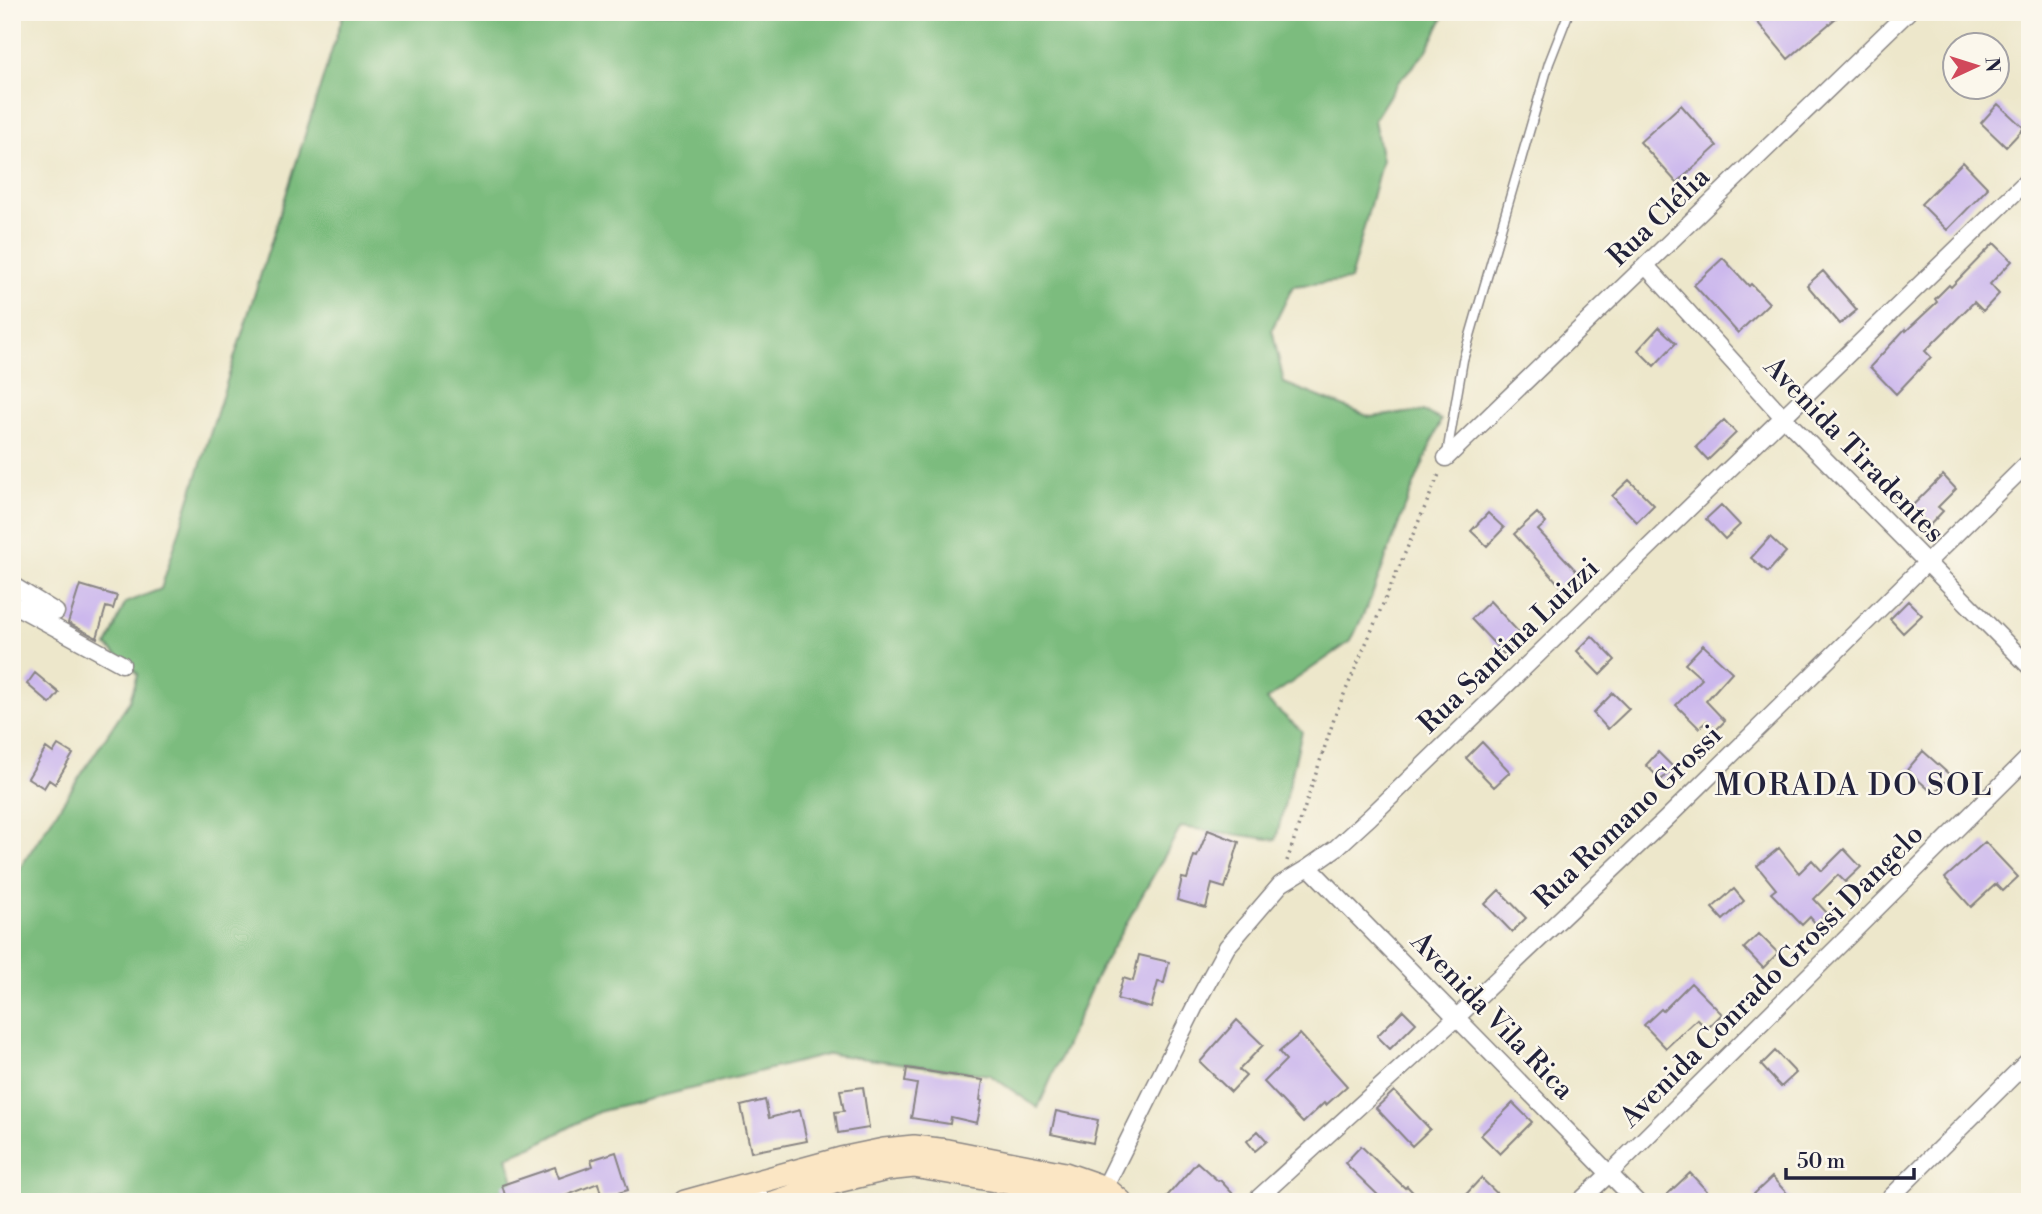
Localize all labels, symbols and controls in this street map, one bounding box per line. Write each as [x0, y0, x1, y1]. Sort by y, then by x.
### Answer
north arrow [1940, 32, 2010, 102]
text: N [1979, 57, 2004, 73]
street label: Rua Clélia [1601, 159, 1718, 274]
street label: Avenida Tiradentes [1756, 349, 1952, 550]
street label: Rua Santina Luizzi [1411, 551, 1607, 741]
street label: Rua Romano Grossi [1526, 718, 1730, 916]
district label: MORADA DO SOL [1715, 767, 1993, 805]
street label: Avenida Conrado Grossi Dangelo [1612, 817, 1931, 1136]
street label: Avenida Vila Rica [1402, 924, 1582, 1108]
scale bar [1786, 1137, 1914, 1181]
text: 50 m [1797, 1149, 1845, 1175]

